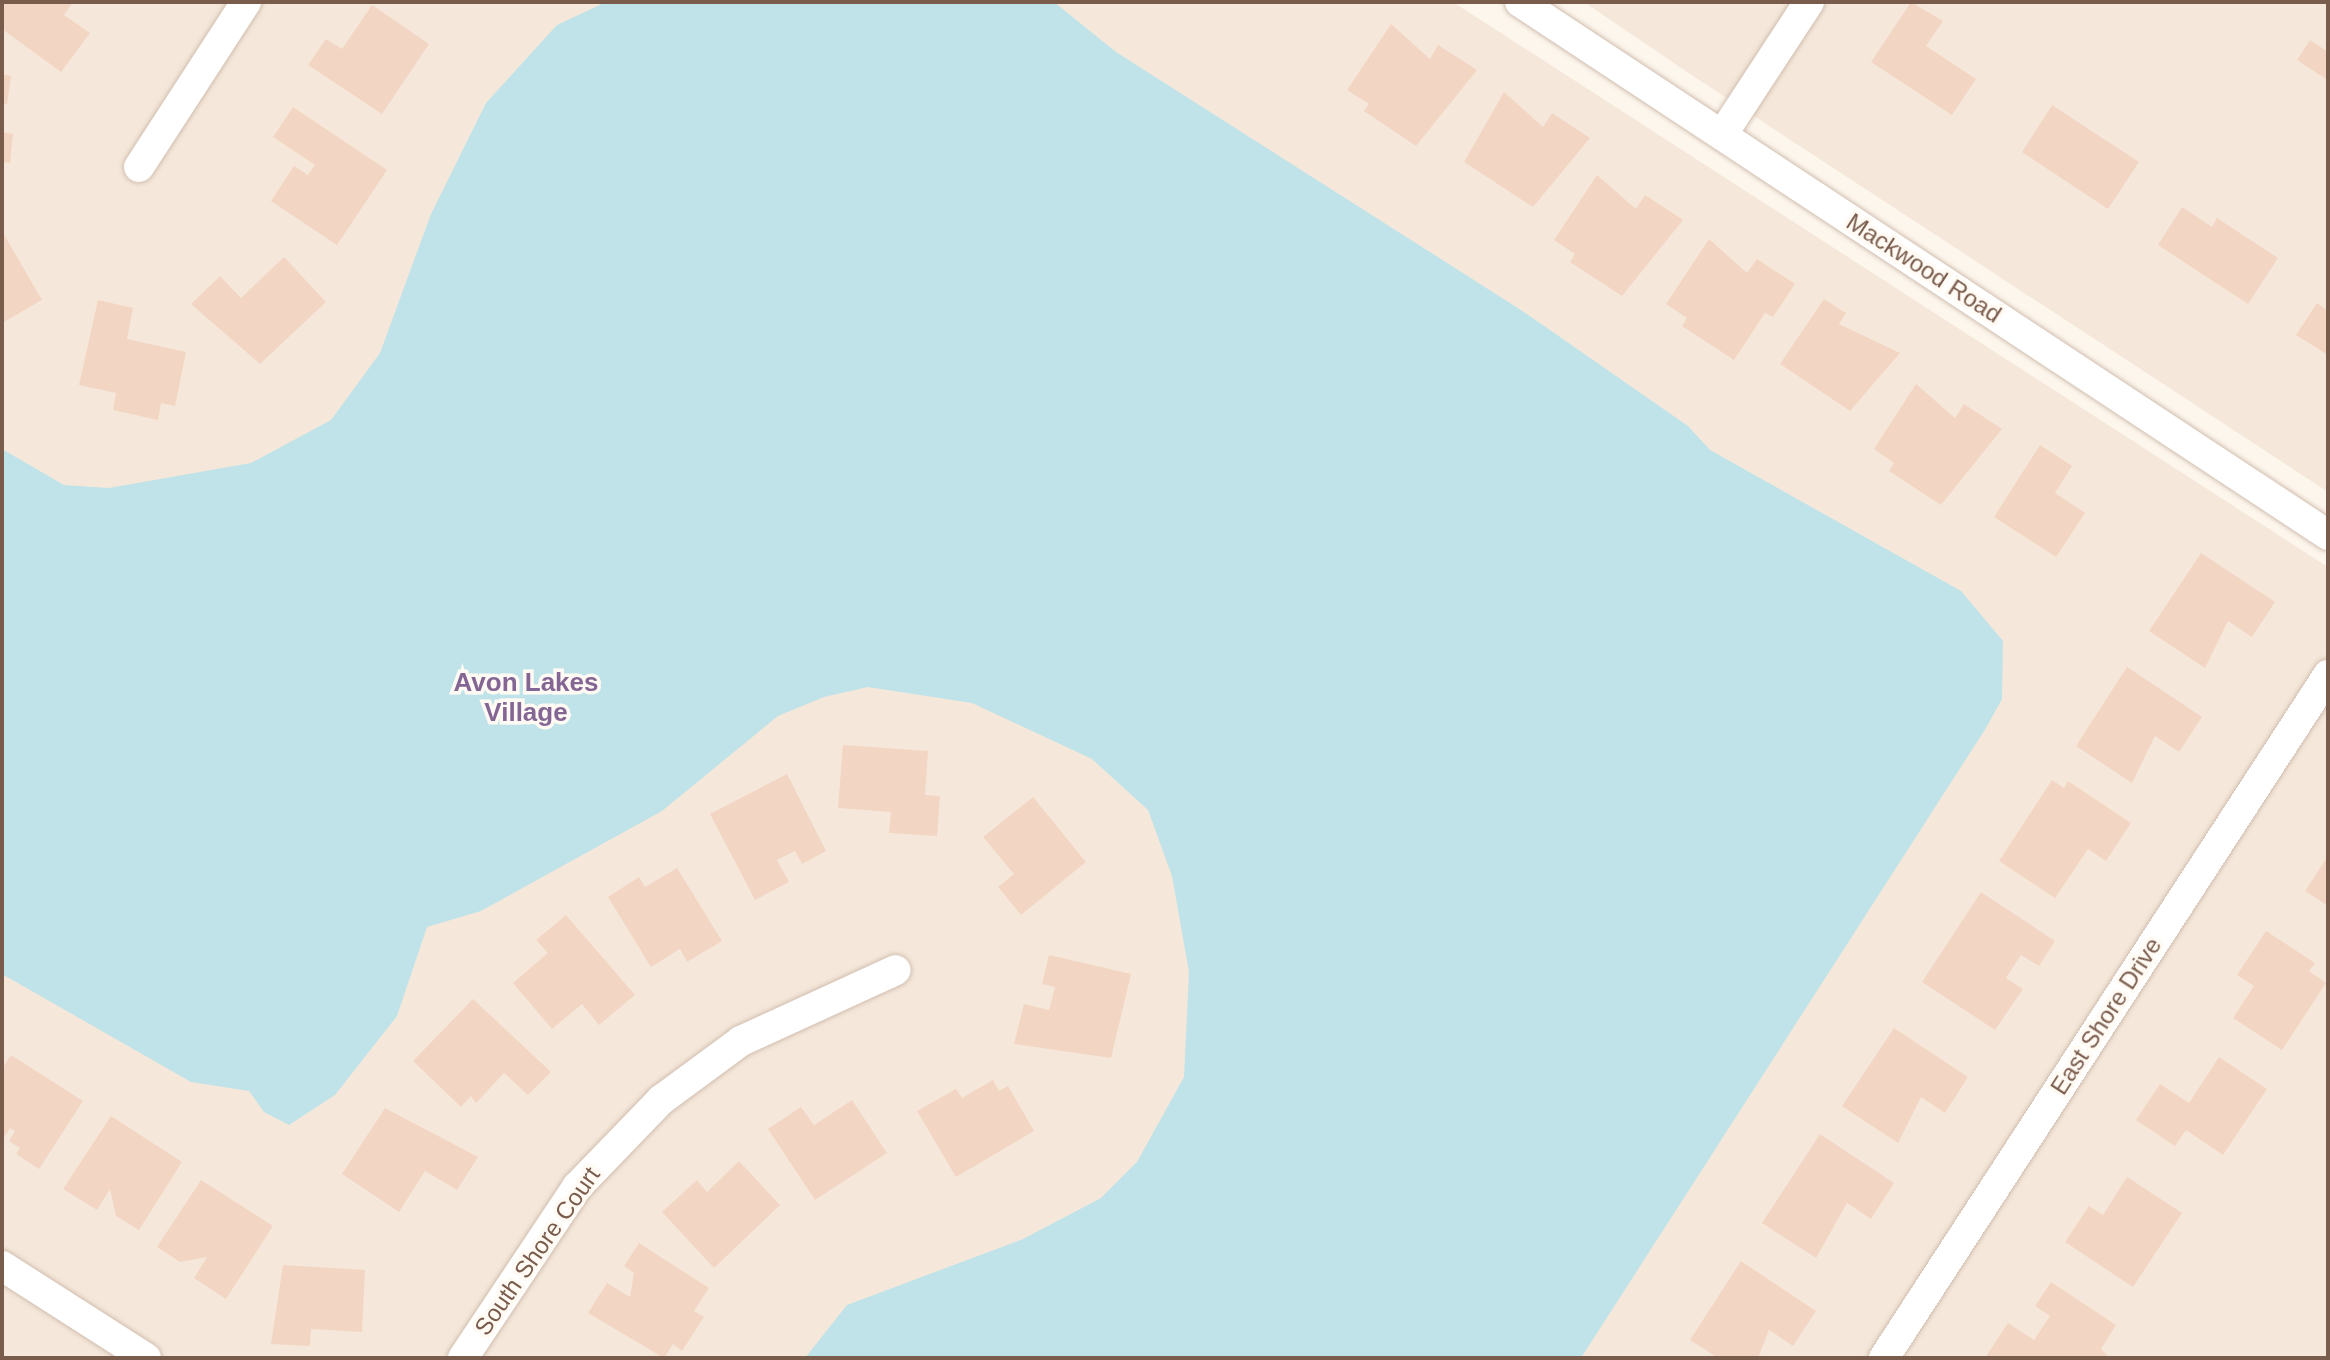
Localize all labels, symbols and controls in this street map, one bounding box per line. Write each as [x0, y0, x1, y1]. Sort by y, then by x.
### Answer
street label: Mackwood Road [1841, 207, 2007, 329]
district label: Avon Lakes Village [454, 667, 598, 728]
street label: East Shore Drive [2045, 932, 2167, 1100]
street label: South Shore Court [468, 1161, 606, 1341]

